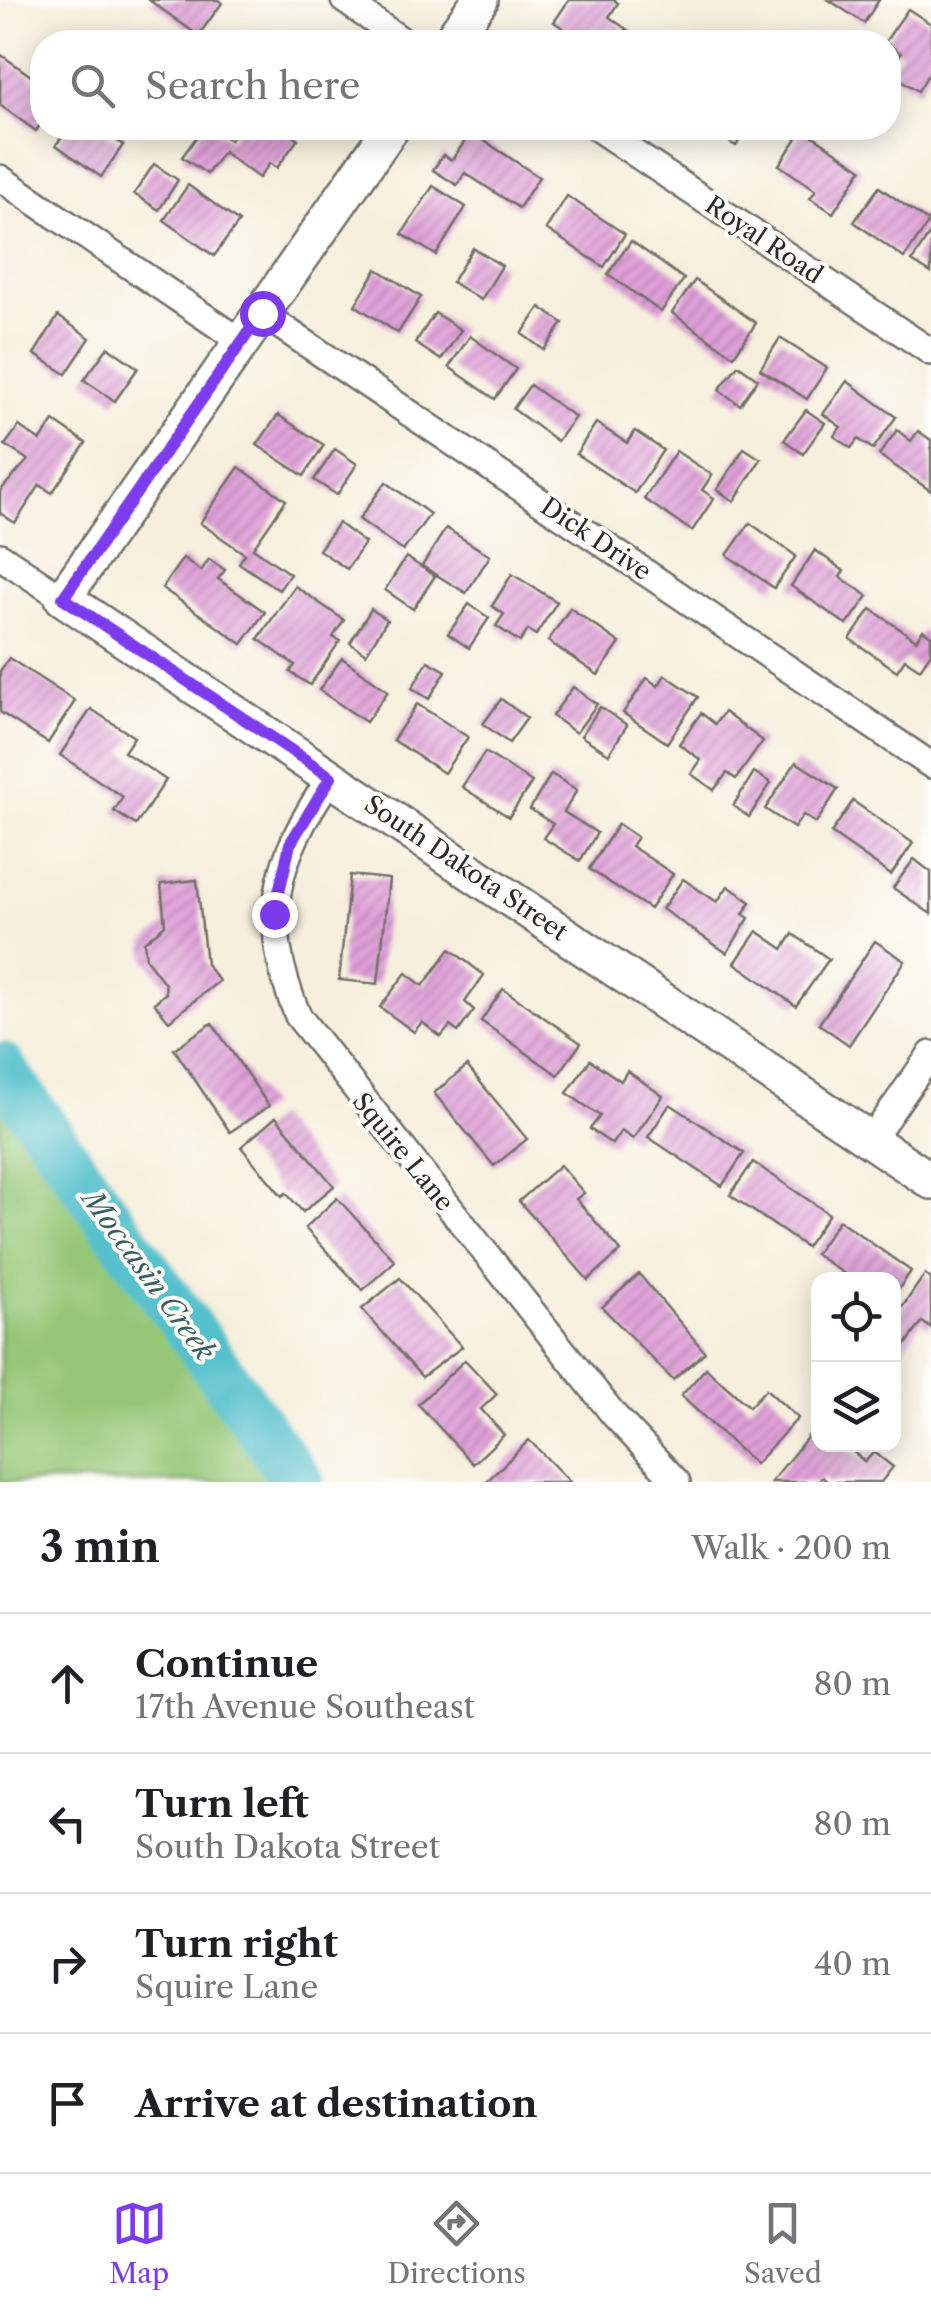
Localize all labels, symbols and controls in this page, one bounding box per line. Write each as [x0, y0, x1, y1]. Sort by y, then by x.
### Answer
search box [30, 30, 901, 140]
icon: search [65, 58, 120, 113]
text: Search here [145, 62, 360, 109]
street label: Royal Road [699, 189, 829, 291]
route start [240, 291, 286, 337]
street label: Dick Drive [535, 491, 657, 587]
street label: South Dakota Street [359, 789, 574, 948]
route end [252, 892, 298, 938]
street label: Squire Lane [346, 1087, 460, 1217]
water label: Moccasin Creek [74, 1181, 223, 1367]
map controls [811, 1272, 901, 1452]
button: locate [811, 1272, 901, 1362]
button: layers [811, 1362, 901, 1452]
text: 3 min [40, 1521, 160, 1573]
text: Walk · 200 m [691, 1528, 891, 1567]
text: Continue [135, 1640, 318, 1687]
icon: ahead [40, 1656, 95, 1711]
text: 80 m [813, 1664, 891, 1703]
text: 17th Avenue Southeast [135, 1687, 475, 1726]
text: Turn left [135, 1780, 309, 1827]
icon: left [40, 1796, 95, 1851]
text: 80 m [813, 1804, 891, 1843]
text: South Dakota Street [135, 1827, 440, 1866]
text: Turn right [135, 1920, 338, 1967]
icon: right [40, 1936, 95, 1991]
text: 40 m [814, 1944, 891, 1983]
text: Squire Lane [135, 1967, 318, 2006]
icon: arrive [40, 2076, 95, 2131]
text: Arrive at destination [135, 2080, 538, 2127]
tab: Map [109, 2196, 169, 2290]
tab: Directions [387, 2196, 526, 2290]
tab: Saved [744, 2196, 822, 2290]

